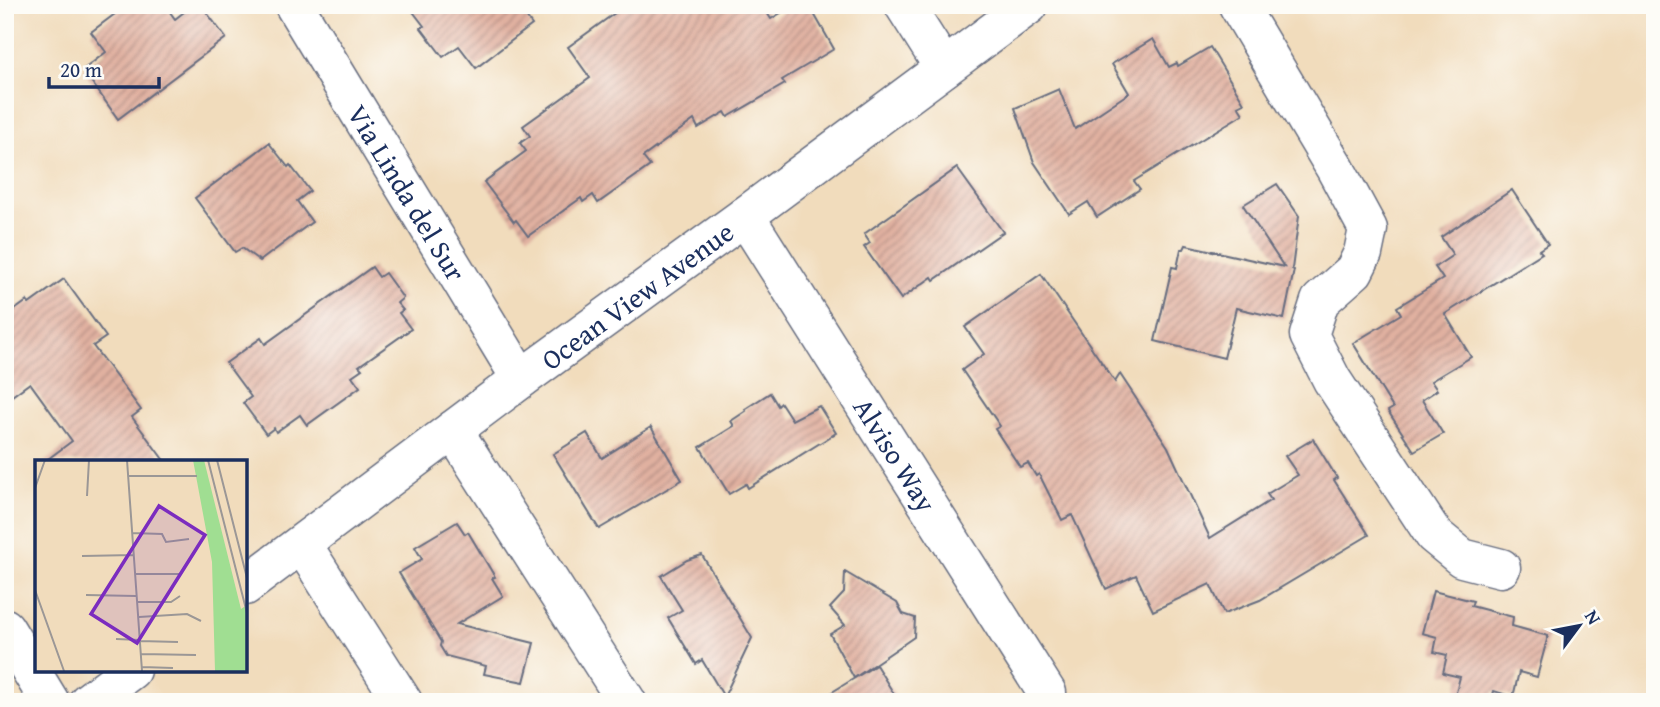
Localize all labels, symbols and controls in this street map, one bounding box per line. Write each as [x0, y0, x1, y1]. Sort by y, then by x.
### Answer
scale bar [49, 46, 159, 90]
text: 20 m [60, 54, 102, 85]
street label: Via Linda del Sur [338, 96, 477, 289]
street label: Ocean View Avenue [532, 211, 741, 379]
street label: Alviso Way [844, 389, 947, 519]
inset map [35, 460, 247, 672]
north arrow [1544, 592, 1614, 662]
text: N [1578, 604, 1609, 630]

